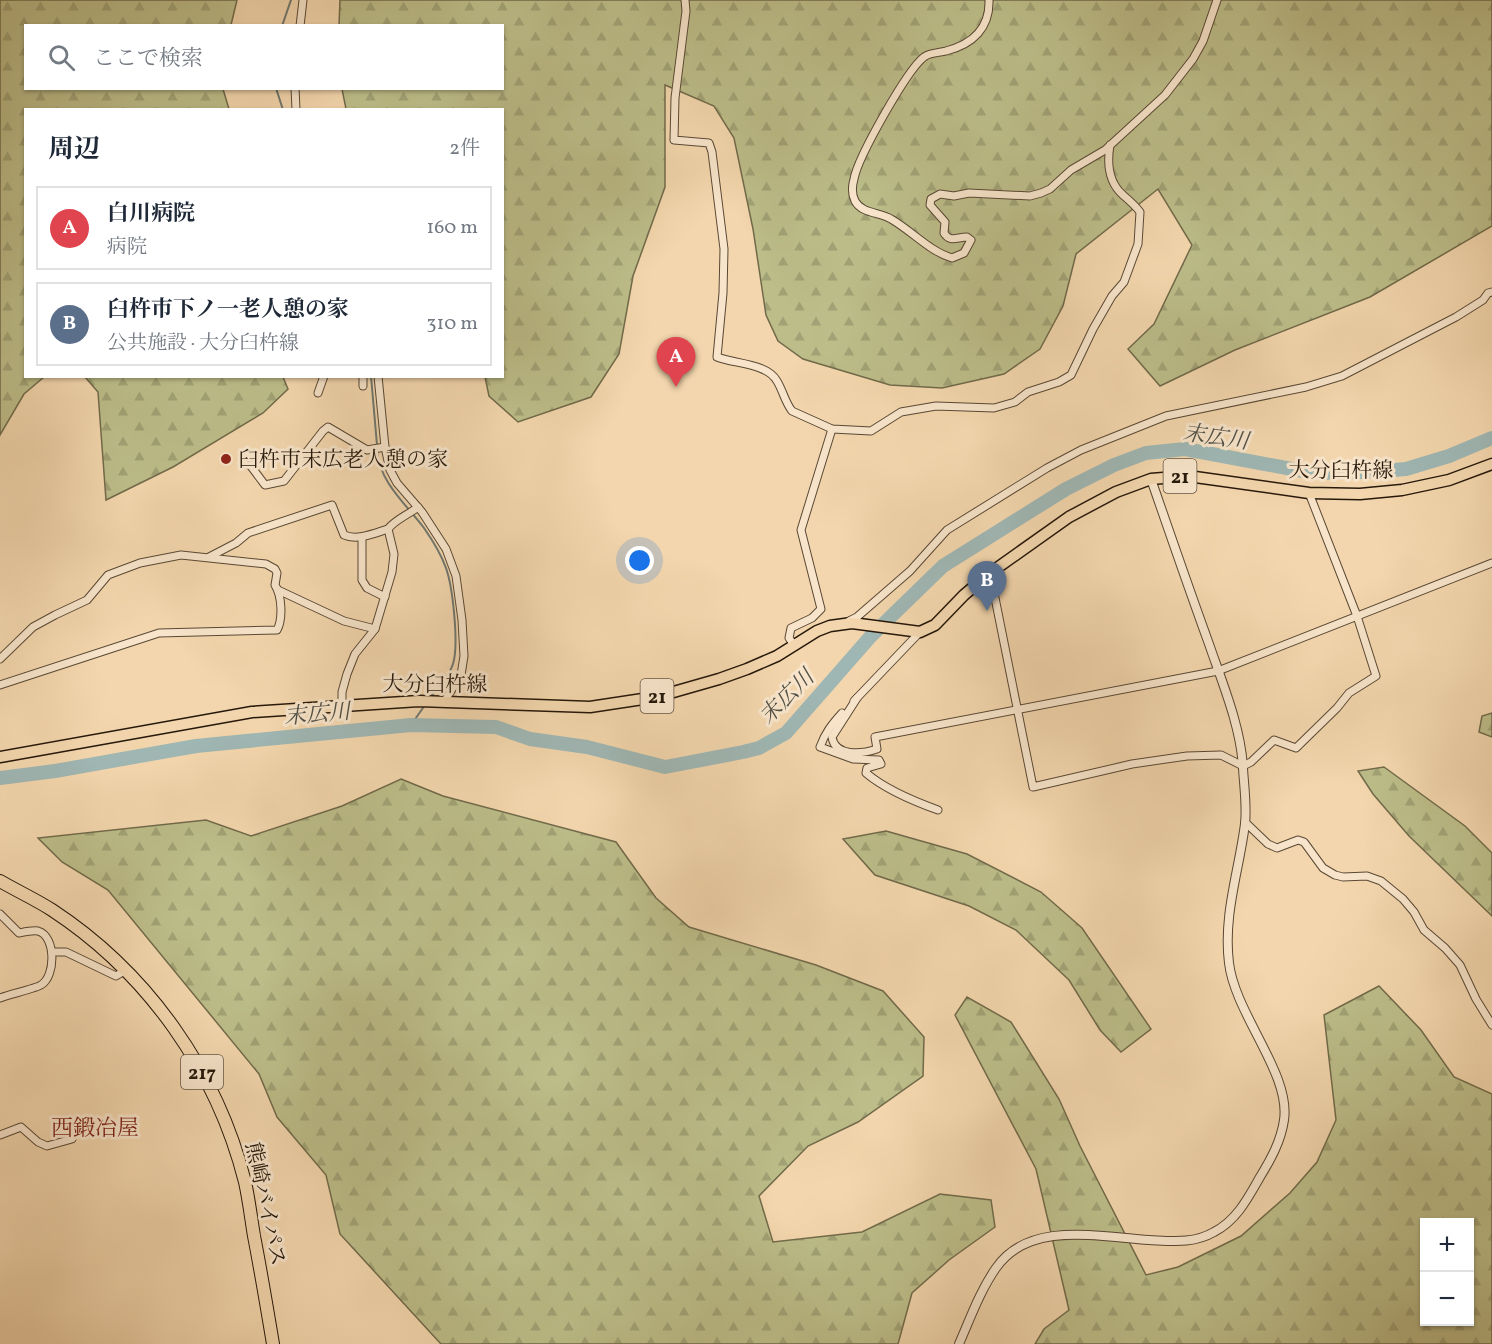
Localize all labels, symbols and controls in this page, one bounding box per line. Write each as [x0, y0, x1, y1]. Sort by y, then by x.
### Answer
search box [24, 24, 504, 90]
icon: search [45, 41, 78, 74]
text: ここで検索 [93, 44, 203, 75]
text: 周辺 [48, 132, 100, 168]
text: 2件 [449, 135, 480, 163]
text: 白川病院 [107, 199, 195, 230]
text: A [62, 214, 77, 242]
text: 160 m [426, 214, 478, 242]
text: 病院 [107, 234, 147, 262]
text: 臼杵市下ノ一老人憩の家 [107, 295, 349, 326]
text: B [63, 310, 76, 338]
text: 310 m [426, 310, 478, 338]
text: 公共施設 · 大分臼杵線 [107, 330, 299, 358]
pin: A [656, 338, 696, 387]
water label: 末広川 [1181, 419, 1252, 459]
place label: 臼杵市末広老人憩の家 [238, 446, 448, 475]
marker: 臼杵市末広老人憩の家 [219, 452, 233, 466]
street label: 大分臼杵線 [1289, 457, 1394, 486]
road number: 21 [1164, 459, 1196, 493]
your location [625, 546, 654, 575]
pin: B [968, 562, 1006, 611]
water label: 末広川 [753, 662, 823, 732]
street label: 大分臼杵線 [383, 671, 488, 700]
road number: 21 [640, 679, 674, 713]
water label: 末広川 [283, 697, 353, 734]
road number: 217 [181, 1055, 223, 1089]
district label: 西鍛冶屋 [51, 1114, 139, 1145]
street label: 熊崎バイパス [237, 1140, 292, 1269]
map controls [1420, 1218, 1474, 1326]
button: + [1420, 1218, 1474, 1272]
button: − [1420, 1272, 1474, 1326]

